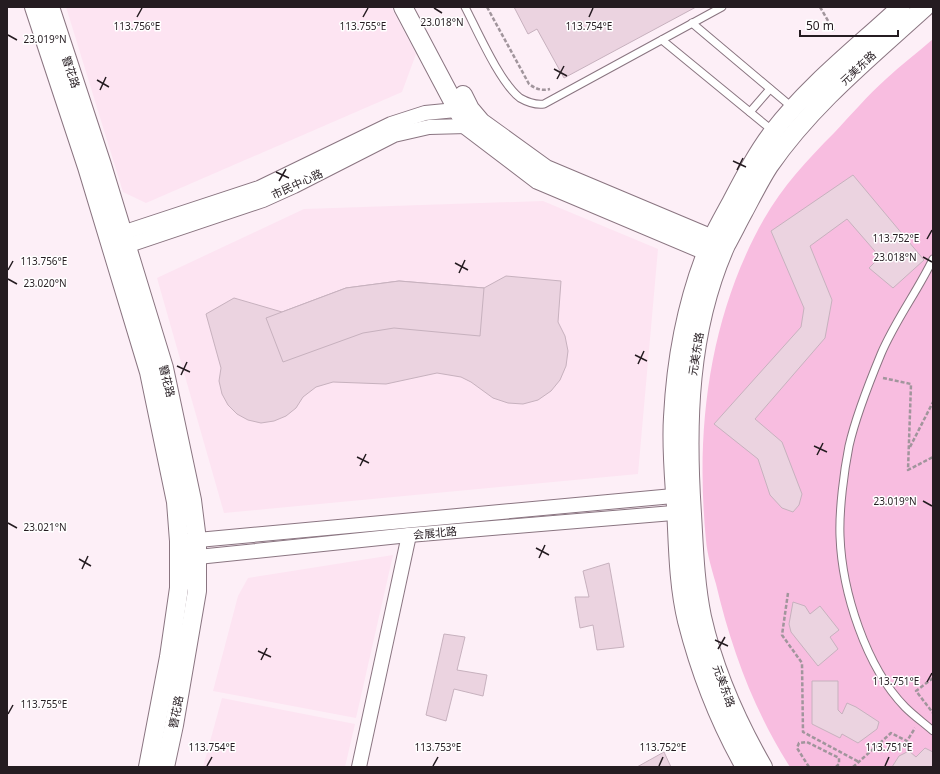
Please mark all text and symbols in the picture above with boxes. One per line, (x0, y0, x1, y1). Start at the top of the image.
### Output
scale bar (800, 12, 898, 38)
text: 23.018°N (420, 15, 464, 29)
text: 50 m (806, 17, 834, 34)
text: 113.756°E (114, 19, 160, 33)
text: 113.755°E (340, 19, 386, 33)
text: 113.754°E (566, 19, 612, 33)
text: 23.019°N (23, 32, 67, 46)
street label: 元美东路 (836, 47, 879, 88)
street label: 簪花路 (59, 54, 84, 90)
street label: 市民中心路 (269, 165, 325, 202)
text: 113.752°E (873, 231, 919, 245)
text: 23.018°N (873, 250, 917, 264)
text: 113.756°E (21, 254, 67, 268)
text: 23.020°N (23, 276, 67, 290)
street label: 元美东路 (685, 331, 706, 377)
street label: 簪花路 (156, 363, 179, 399)
text: 23.019°N (873, 494, 917, 508)
text: 23.021°N (23, 520, 67, 534)
street label: 会展北路 (412, 523, 458, 542)
street label: 元美东路 (710, 663, 739, 709)
text: 113.751°E (873, 674, 919, 688)
street label: 簪花路 (165, 694, 186, 730)
text: 113.755°E (21, 697, 67, 711)
text: 113.754°E (189, 740, 235, 754)
text: 113.753°E (415, 740, 461, 754)
text: 113.752°E (640, 740, 686, 754)
text: 113.751°E (866, 740, 912, 754)

